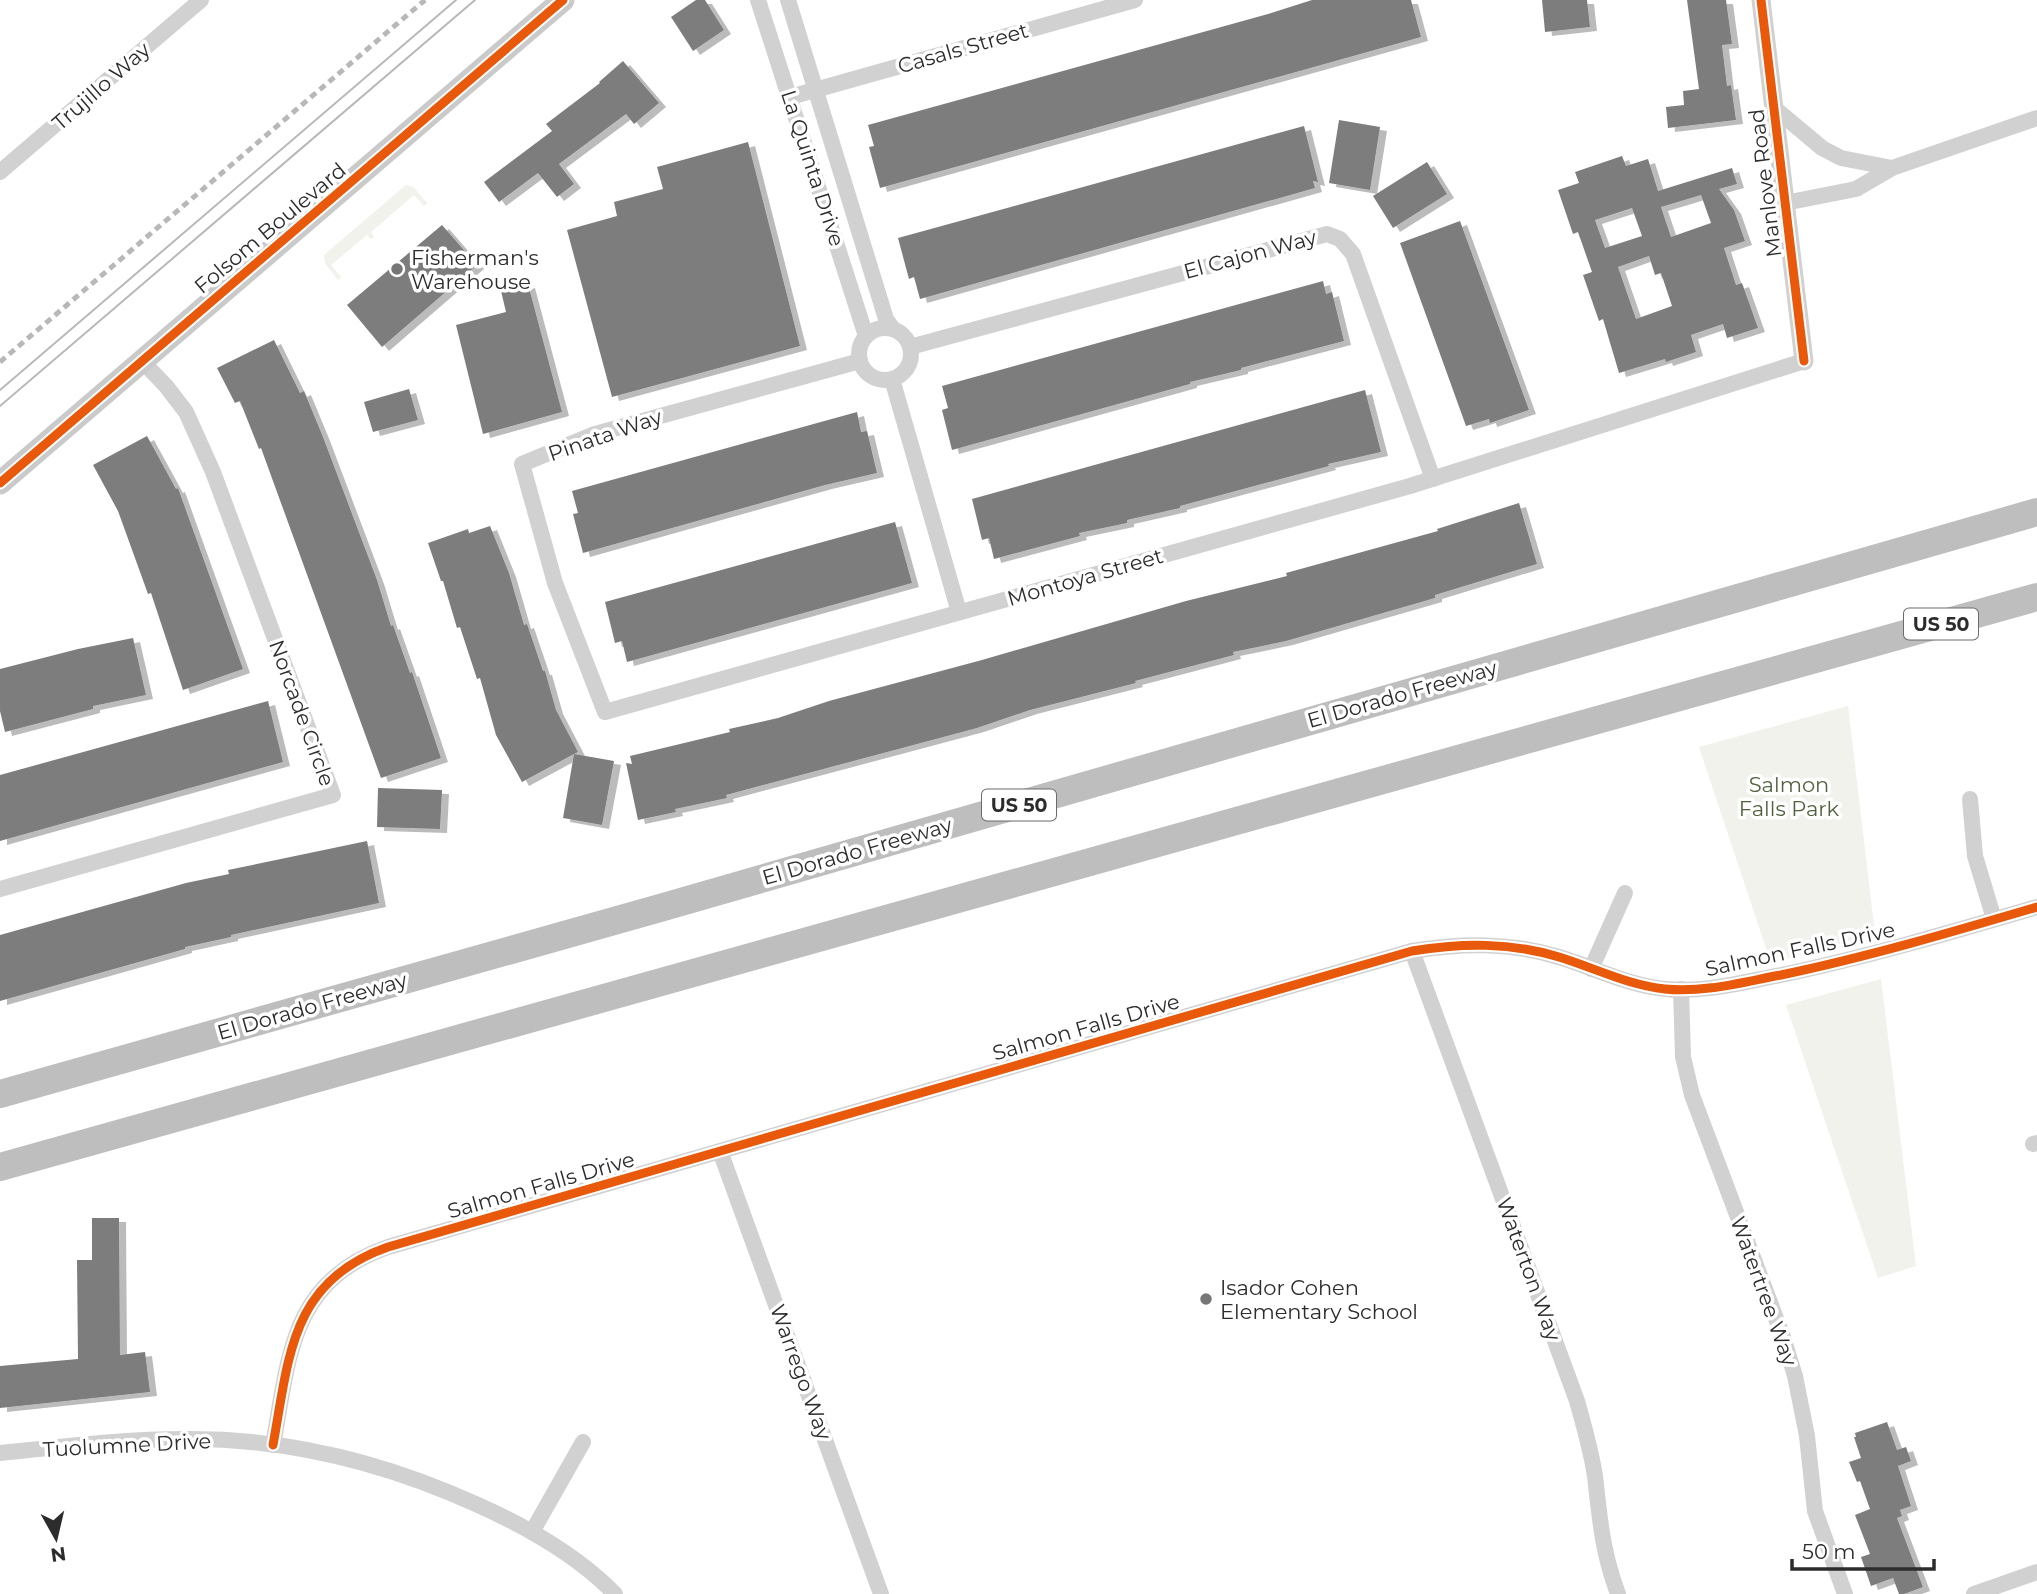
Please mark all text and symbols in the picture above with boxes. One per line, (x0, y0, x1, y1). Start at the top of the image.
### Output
street label: Casals Street (895, 17, 1031, 79)
street label: Trujillo Way (47, 36, 155, 135)
street label: La Quinta Drive (776, 87, 850, 249)
street label: Manlove Road (1743, 107, 1787, 259)
street label: Folsom Boulevard (189, 157, 351, 299)
street label: El Cajon Way (1181, 224, 1320, 284)
place label: Fisherman's Warehouse (411, 245, 539, 294)
marker: Fisherman's Warehouse (389, 261, 405, 277)
street label: Pinata Way (545, 404, 666, 466)
street label: Montoya Street (1004, 543, 1166, 611)
road number: US 50 (1904, 608, 1978, 639)
street label: Norcade Circle (264, 637, 340, 789)
street label: El Dorado Freeway (1304, 655, 1500, 733)
park label: Salmon Falls Park (1739, 772, 1840, 821)
road number: US 50 (982, 790, 1056, 820)
street label: El Dorado Freeway (759, 812, 955, 890)
street label: Salmon Falls Drive (1703, 917, 1897, 981)
street label: El Dorado Freeway (214, 967, 410, 1045)
street label: Salmon Falls Drive (990, 988, 1182, 1066)
street label: Salmon Falls Drive (445, 1146, 637, 1224)
street label: Waterton Way (1491, 1194, 1567, 1345)
street label: Watertree Way (1725, 1213, 1803, 1370)
place label: Isador Cohen Elementary School (1220, 1275, 1418, 1324)
marker: Isador Cohen Elementary School (1198, 1291, 1214, 1307)
street label: Warrego Way (765, 1301, 837, 1444)
street label: Tuolumne Drive (42, 1428, 212, 1462)
north arrow (21, 1503, 91, 1573)
scale bar (1792, 1528, 1934, 1572)
text: 50 m (1802, 1539, 1856, 1564)
text: N (49, 1542, 68, 1567)

